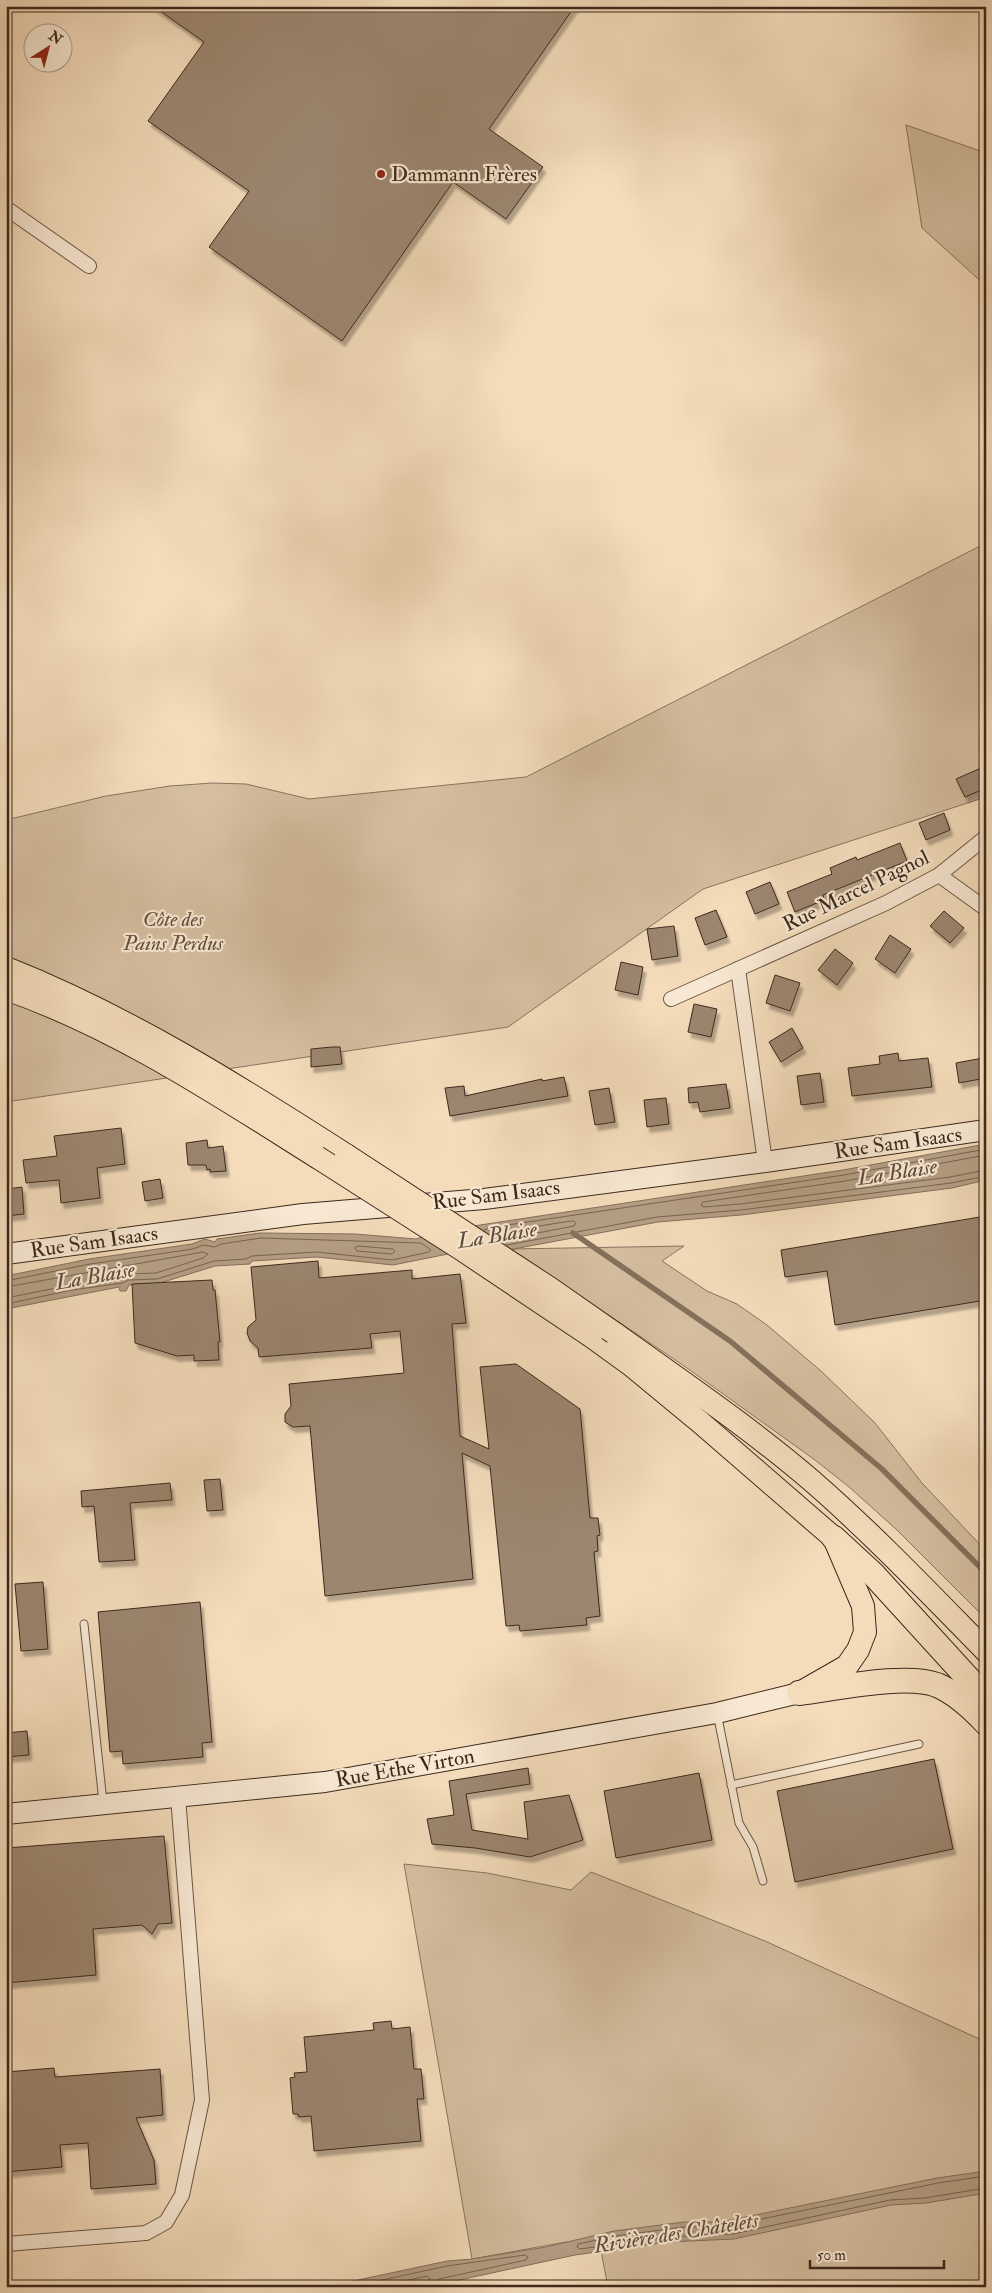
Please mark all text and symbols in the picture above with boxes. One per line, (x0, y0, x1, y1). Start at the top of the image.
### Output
north arrow (22, 22, 72, 72)
text: N (44, 27, 66, 49)
place label: Dammann Frères (391, 161, 537, 188)
marker: Dammann Frères (375, 168, 387, 180)
street label: Rue Marcel Pagnol (778, 844, 934, 938)
park label: Côte des Pains Perdus (122, 906, 224, 957)
street label: Rue Sam Isaacs (832, 1121, 964, 1165)
water label: La Blaise (854, 1152, 940, 1192)
street label: Rue Sam Isaacs (431, 1174, 561, 1216)
water label: La Blaise (454, 1215, 540, 1255)
street label: Rue Sam Isaacs (28, 1220, 160, 1264)
water label: La Blaise (52, 1255, 138, 1297)
street label: Rue Ethe Virton (333, 1742, 477, 1794)
water label: Rivière des Châtelets (591, 2206, 761, 2260)
scale bar (810, 2238, 943, 2270)
text: 50 m (817, 2246, 846, 2265)

